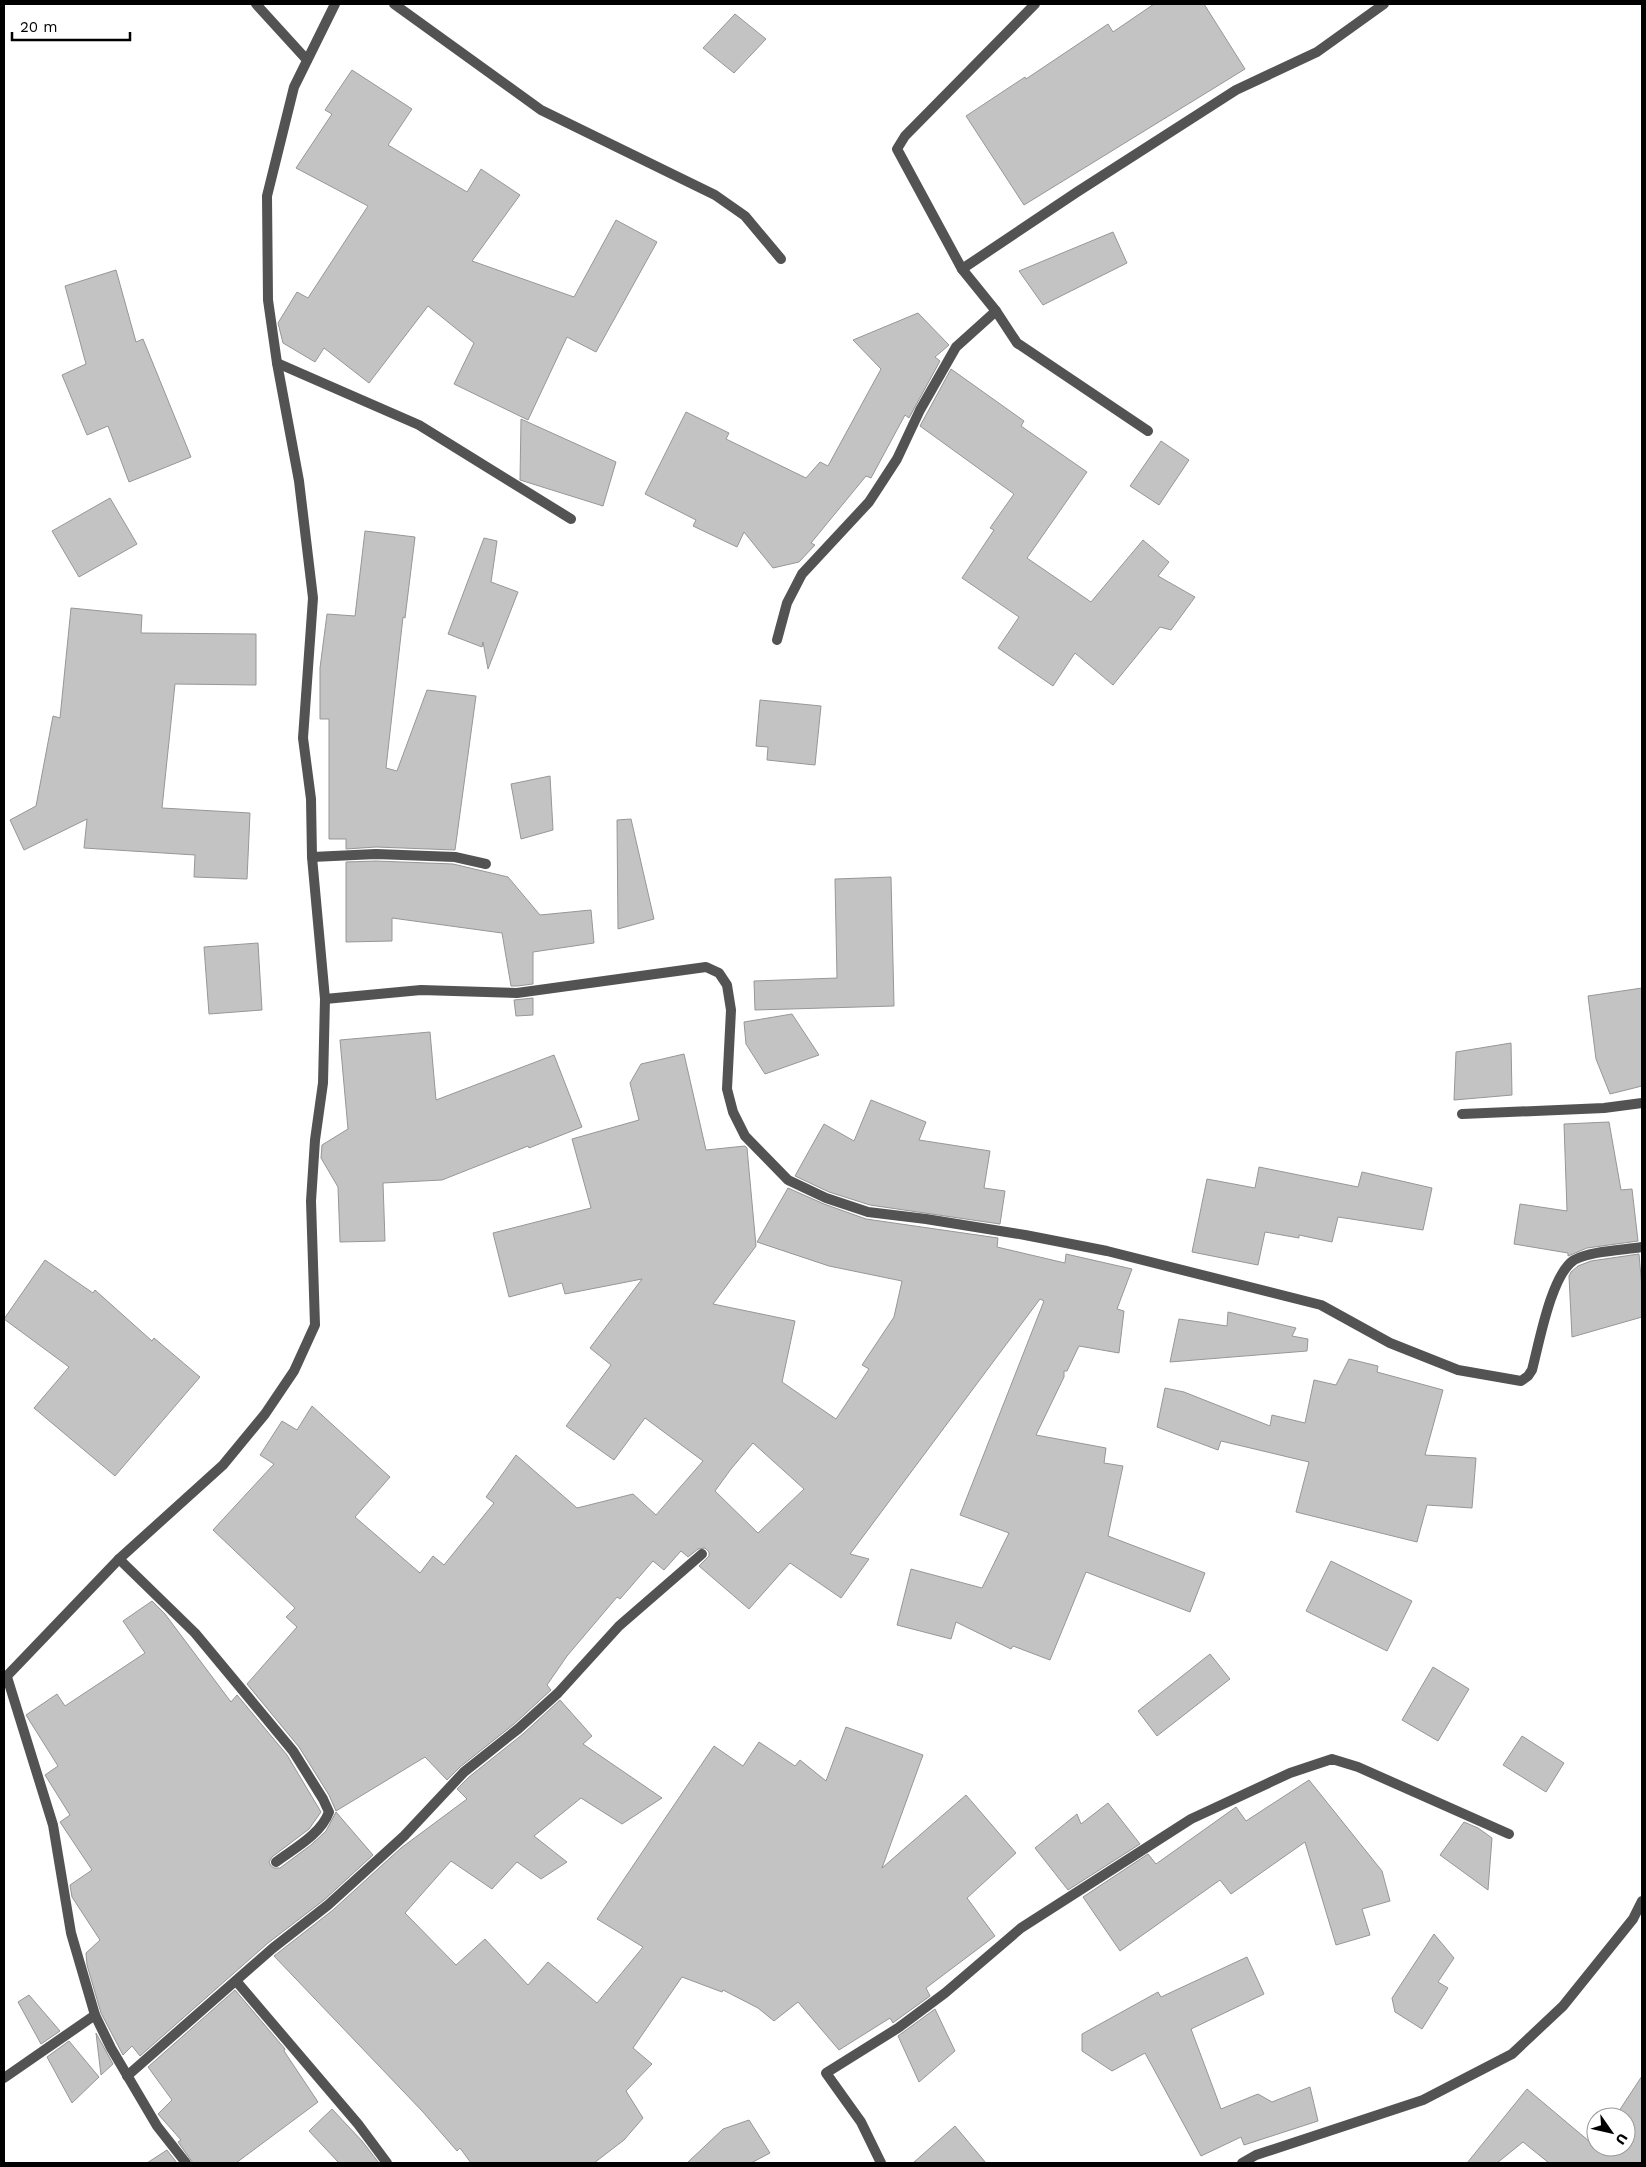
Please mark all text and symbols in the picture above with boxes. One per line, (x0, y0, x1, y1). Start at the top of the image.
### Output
scale bar (12, 10, 130, 42)
text: 20 m (20, 18, 58, 36)
north arrow (1586, 2107, 1636, 2157)
text: U (1612, 2131, 1631, 2148)

